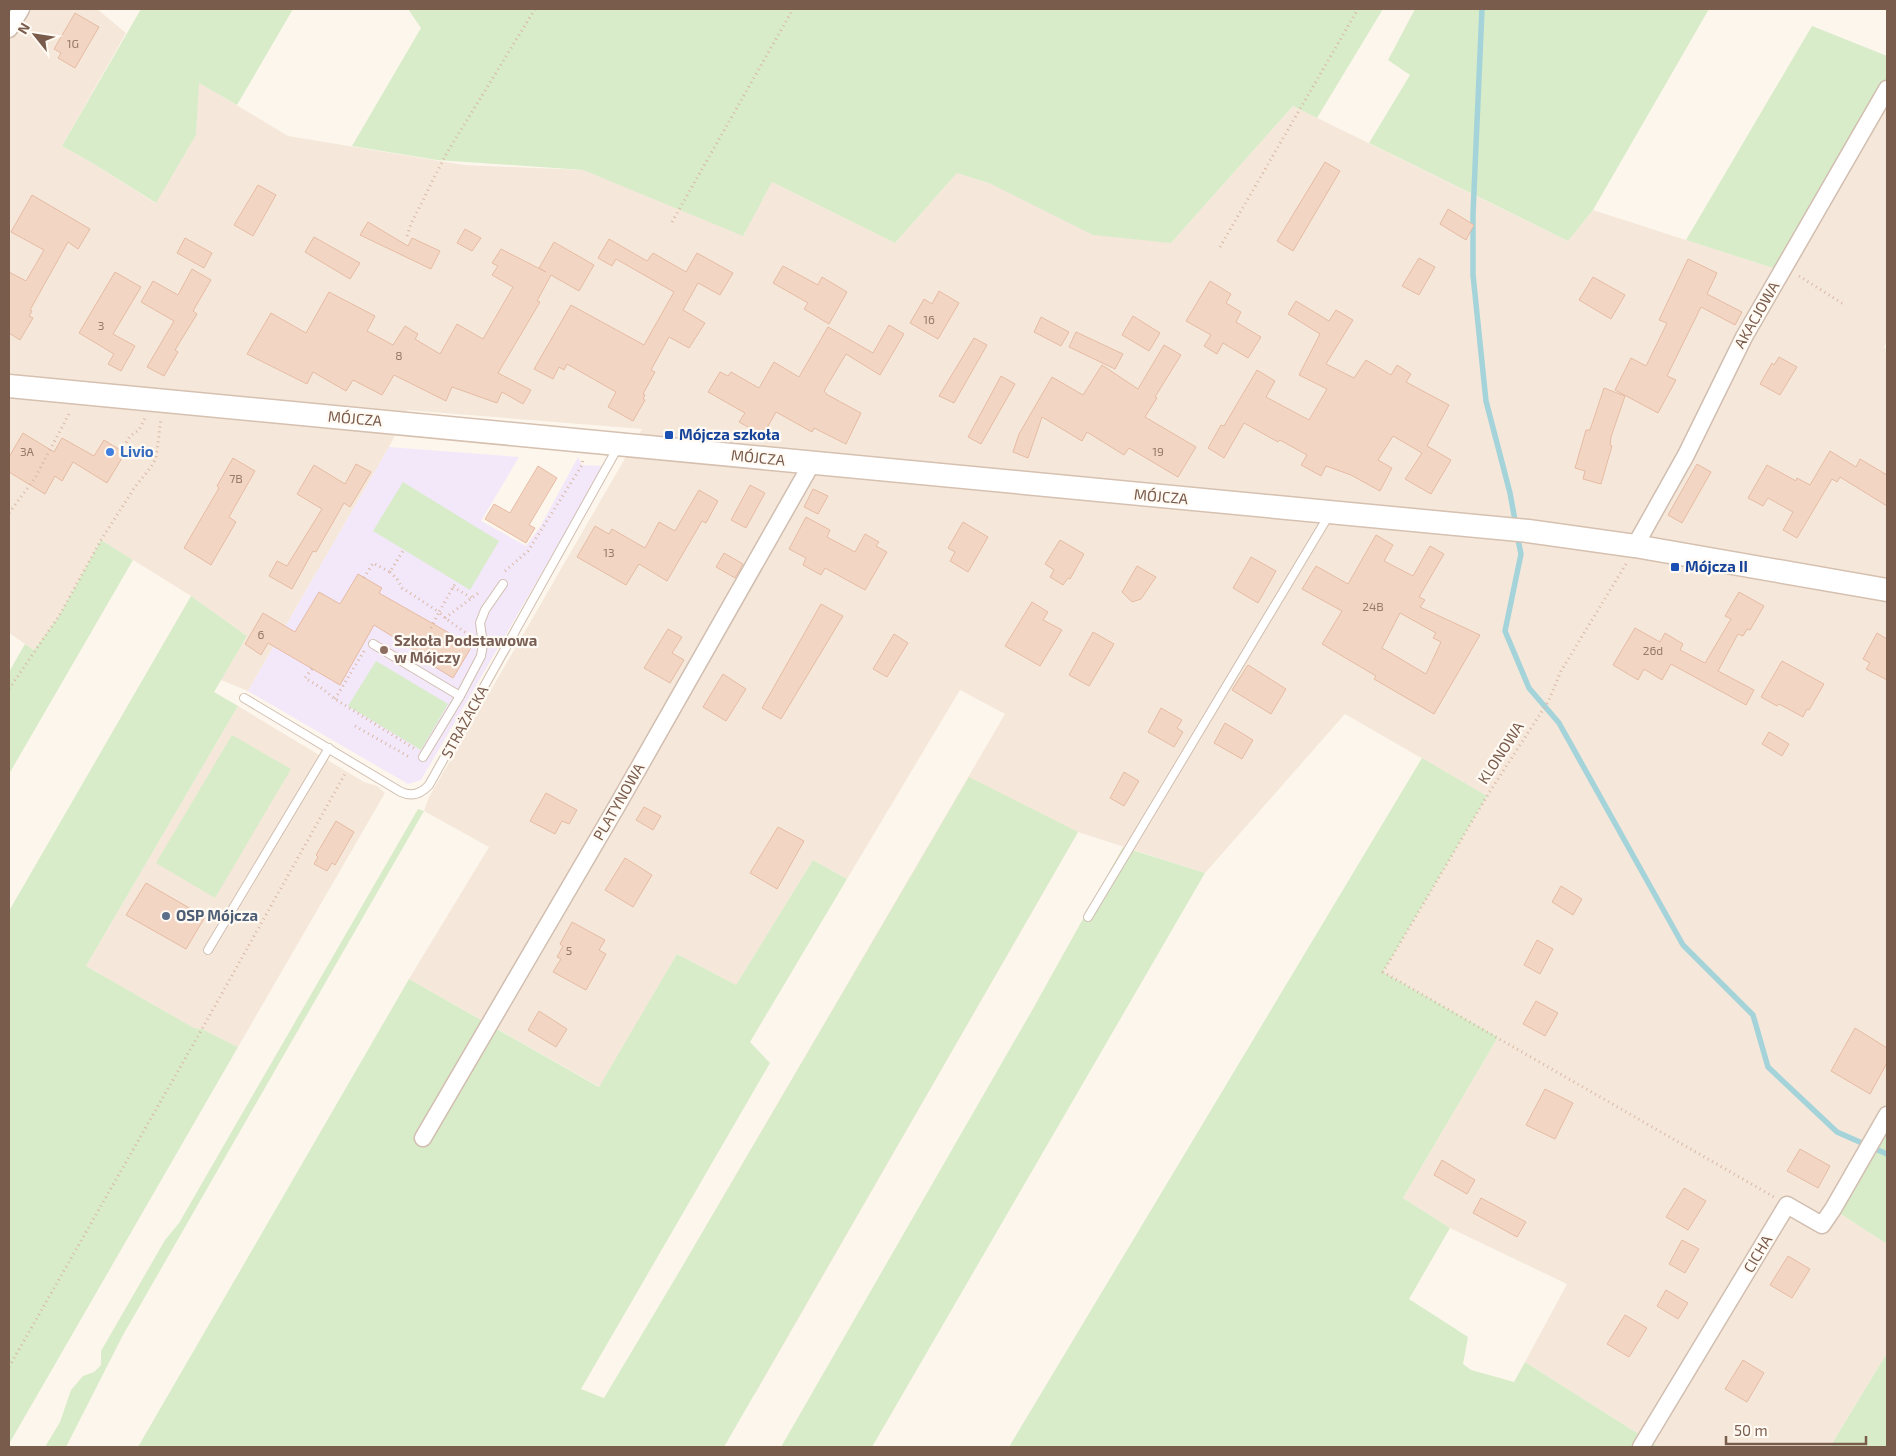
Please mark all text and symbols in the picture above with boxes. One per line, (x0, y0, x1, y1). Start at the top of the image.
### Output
north arrow (10, 10, 60, 60)
text: N (13, 20, 33, 37)
house number: 1G (67, 36, 79, 50)
street label: AKACJOWA (1730, 277, 1783, 351)
house number: 16 (923, 312, 935, 326)
house number: 3 (98, 318, 104, 332)
house number: 8 (395, 348, 403, 362)
street label: MÓJCZA (327, 407, 384, 429)
place label: Mójcza szkoła (679, 425, 780, 443)
marker: Mójcza szkoła (663, 429, 675, 441)
place label: Livio (120, 442, 154, 460)
house number: 3A (20, 444, 35, 458)
house number: 19 (1152, 444, 1164, 458)
street label: MÓJCZA (730, 445, 787, 469)
marker: Livio (104, 446, 116, 458)
house number: 7B (229, 471, 243, 485)
street label: MÓJCZA (1133, 485, 1190, 507)
house number: 13 (603, 545, 615, 559)
place label: Mójcza II (1685, 557, 1748, 575)
marker: Mójcza II (1669, 561, 1681, 573)
house number: 24B (1362, 599, 1384, 613)
house number: 6 (258, 627, 265, 641)
place label: Szkoła Podstawowa w Mójczy (394, 631, 537, 667)
house number: 26d (1643, 643, 1663, 657)
marker: Szkoła Podstawowa w Mójczy (378, 644, 390, 656)
street label: STRAŻACKA (437, 681, 492, 761)
street label: KLONOWA (1474, 718, 1527, 787)
street label: PLATYNOWA (589, 759, 648, 843)
place label: OSP Mójcza (176, 906, 258, 924)
marker: OSP Mójcza (160, 910, 172, 922)
house number: 5 (566, 943, 572, 957)
street label: CICHA (1739, 1231, 1776, 1275)
scale bar (1726, 1414, 1866, 1446)
text: 50 m (1734, 1421, 1768, 1439)

